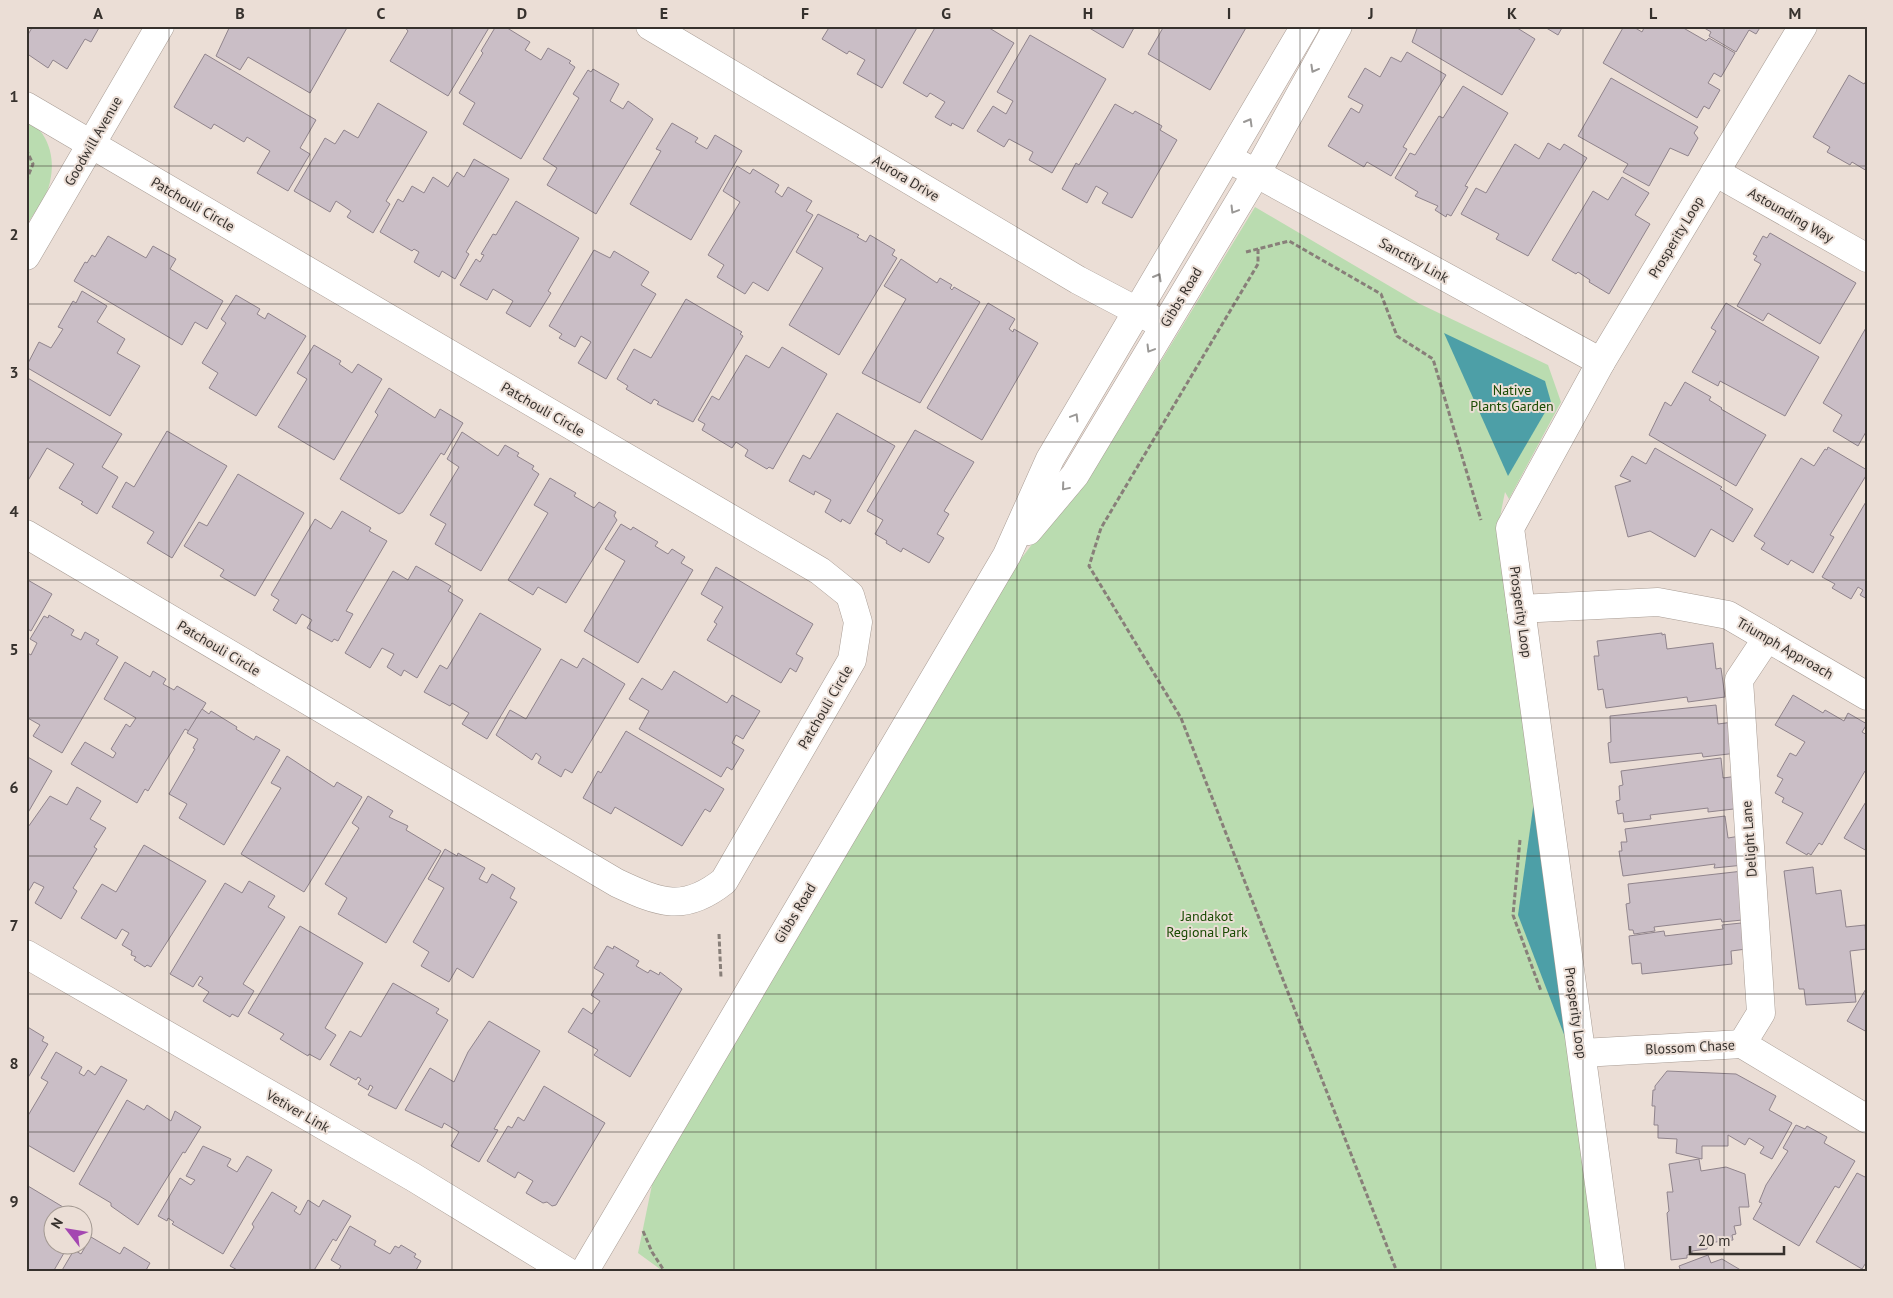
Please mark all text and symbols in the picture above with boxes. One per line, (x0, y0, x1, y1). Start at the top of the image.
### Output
text: A (93, 3, 103, 23)
text: B (235, 3, 245, 23)
text: C (377, 3, 386, 23)
text: D (517, 3, 527, 23)
text: E (660, 3, 668, 23)
text: F (801, 3, 809, 23)
text: G (941, 3, 951, 23)
text: H (1083, 3, 1093, 23)
text: I (1227, 3, 1231, 23)
text: J (1367, 3, 1374, 23)
text: K (1507, 3, 1517, 23)
text: L (1649, 3, 1658, 23)
text: M (1789, 3, 1801, 23)
one-way arrow (1310, 63, 1320, 72)
text: 1 (9, 86, 19, 106)
street label: Goodwill Avenue (60, 93, 126, 189)
one-way arrow (1243, 118, 1253, 127)
street label: Aurora Drive (869, 151, 943, 205)
street label: Patchouli Circle (148, 173, 238, 235)
street label: Astounding Way (1745, 183, 1837, 247)
street label: Prosperity Loop (1645, 193, 1707, 281)
one-way arrow (1230, 204, 1240, 213)
text: 2 (9, 224, 19, 244)
street label: Sanctity Link (1376, 234, 1452, 287)
street label: Gibbs Road (1156, 264, 1206, 330)
one-way arrow (1152, 274, 1162, 283)
one-way arrow (1146, 344, 1156, 353)
text: 3 (9, 362, 19, 382)
street label: Patchouli Circle (498, 378, 588, 440)
park label: Native Plants Garden (1470, 381, 1554, 415)
one-way arrow (1069, 414, 1079, 423)
one-way arrow (1061, 482, 1070, 491)
text: 4 (9, 501, 19, 521)
street label: Prosperity Loop (1506, 565, 1536, 659)
street label: Triumph Approach (1733, 613, 1837, 683)
street label: Patchouli Circle (174, 616, 264, 680)
text: 5 (9, 639, 19, 659)
street label: Patchouli Circle (794, 662, 856, 752)
text: 6 (9, 777, 19, 797)
street label: Delight Lane (1737, 800, 1761, 878)
street label: Gibbs Road (770, 880, 820, 946)
park label: Jandakot Regional Park (1166, 907, 1248, 941)
text: 7 (9, 915, 19, 935)
street label: Prosperity Loop (1561, 966, 1591, 1060)
street label: Blossom Chase (1645, 1036, 1735, 1058)
text: 8 (9, 1053, 19, 1073)
street label: Vetiver Link (262, 1085, 333, 1137)
text: 9 (9, 1191, 19, 1211)
north arrow (42, 1206, 92, 1256)
text: N (47, 1215, 67, 1232)
scale bar (1690, 1223, 1784, 1255)
text: 20 m (1698, 1231, 1731, 1250)

